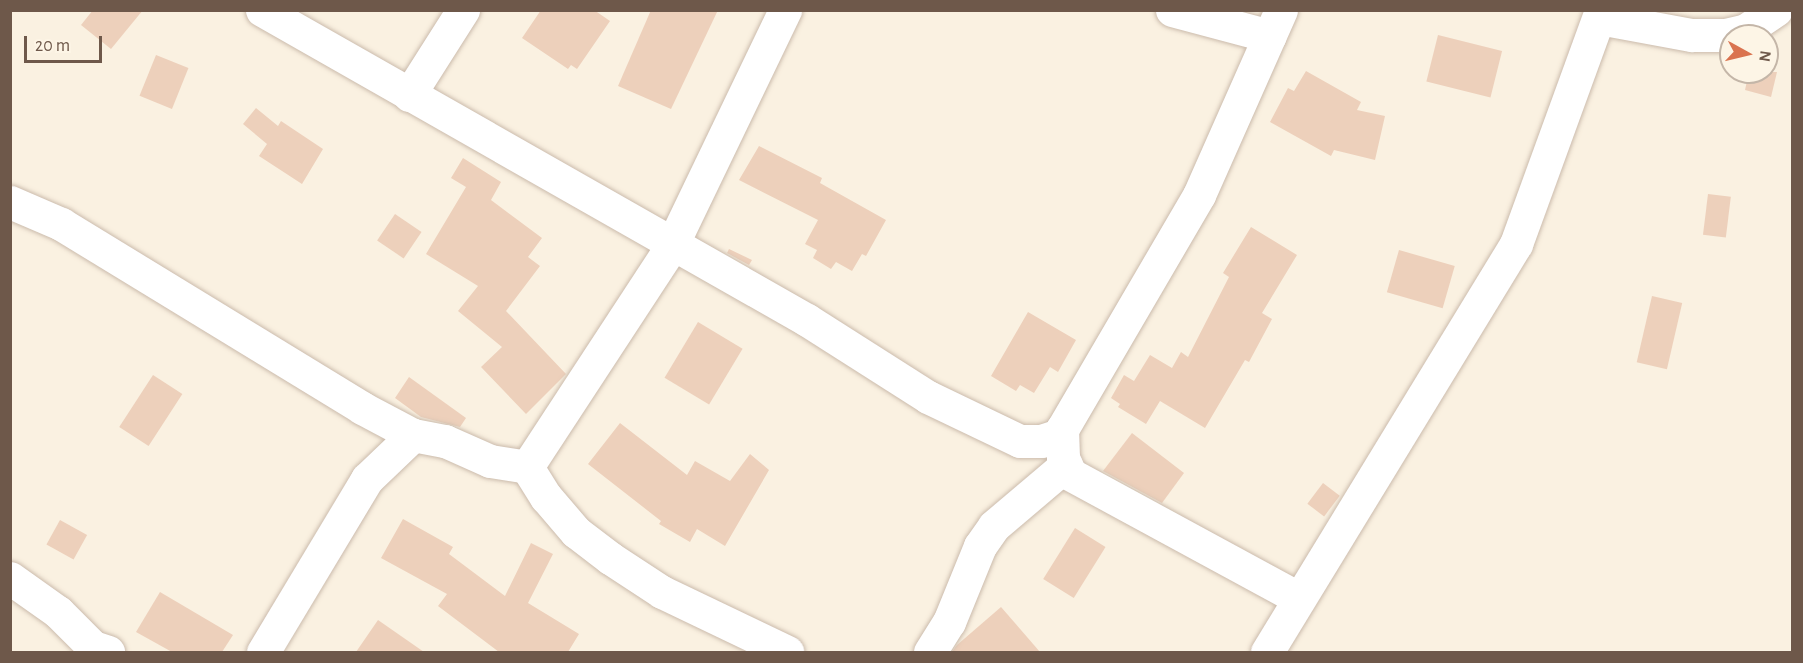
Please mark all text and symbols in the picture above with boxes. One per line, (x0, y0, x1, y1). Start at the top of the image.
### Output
scale bar (27, 24, 105, 62)
north arrow (1719, 24, 1779, 84)
text: 20 m (35, 37, 70, 55)
text: N (1756, 50, 1774, 63)

